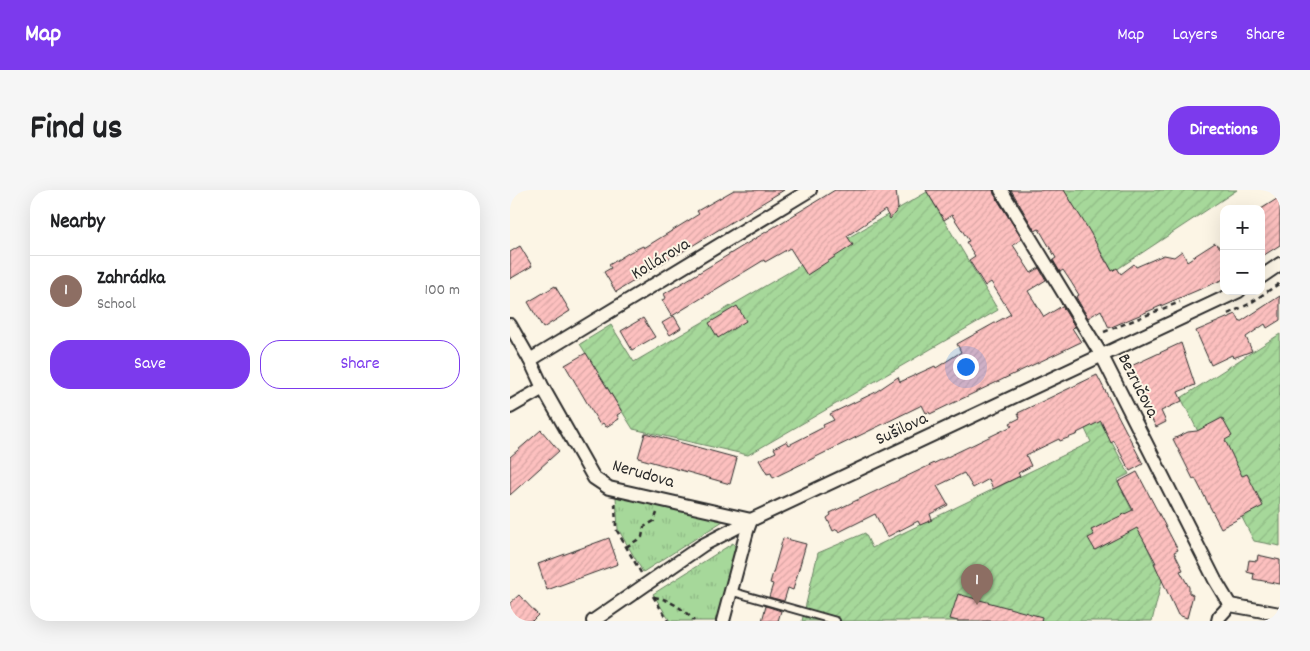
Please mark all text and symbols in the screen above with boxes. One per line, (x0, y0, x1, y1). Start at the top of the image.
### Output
text: Map (25, 18, 61, 52)
text: Map (1117, 23, 1144, 48)
text: Layers (1172, 23, 1218, 48)
text: Share (1246, 23, 1285, 48)
text: Find us (30, 105, 122, 155)
button: Directions (1168, 106, 1280, 155)
map controls (1220, 205, 1265, 295)
button: + (1220, 205, 1265, 250)
text: Nearby (50, 208, 105, 238)
street label: Kollárova (627, 232, 696, 287)
button: − (1220, 250, 1265, 295)
text: Zahrádka (97, 266, 165, 293)
text: 1 (64, 279, 68, 302)
text: 100 m (424, 279, 460, 302)
text: School (97, 293, 136, 316)
button: Save (50, 340, 250, 389)
button: Share (260, 340, 460, 389)
street label: Bezručova (1110, 350, 1164, 423)
your location (953, 354, 979, 380)
street label: Sušilova (872, 407, 933, 453)
street label: Nerudova (609, 454, 678, 496)
pin: 1 (961, 564, 993, 605)

